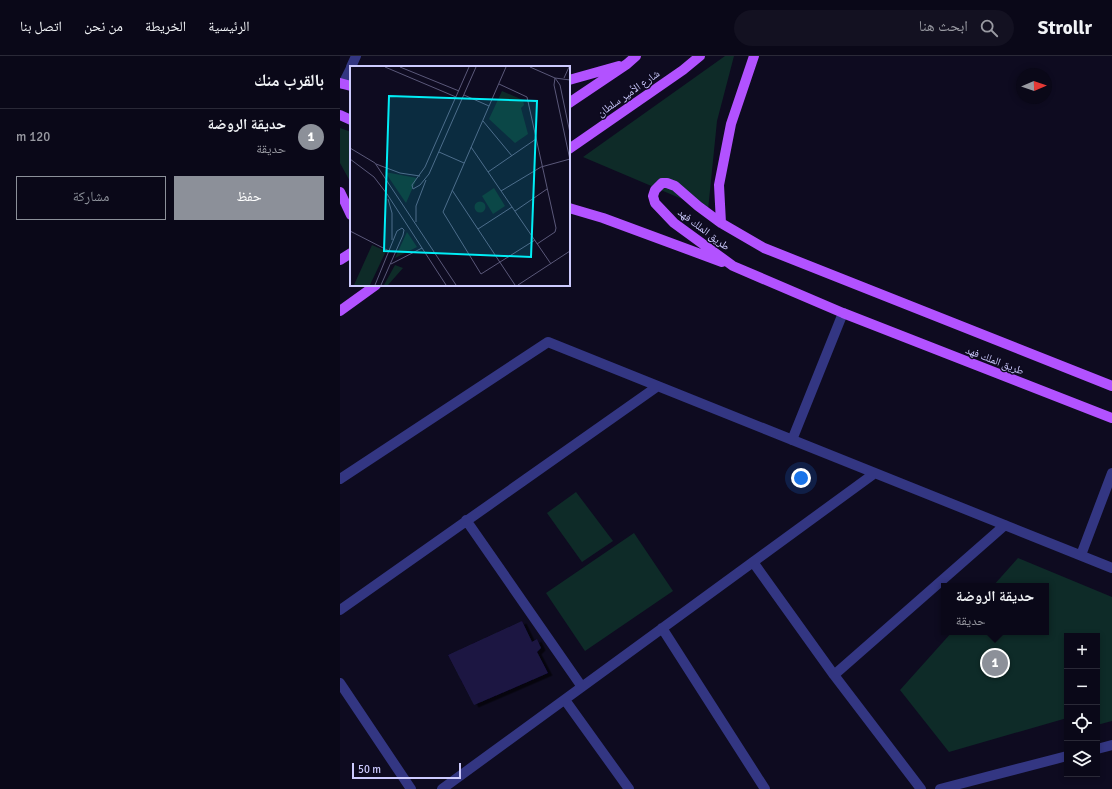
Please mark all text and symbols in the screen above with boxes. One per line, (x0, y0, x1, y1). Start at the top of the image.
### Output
search box (734, 10, 1014, 46)
text: Strollr (1038, 16, 1092, 40)
text: ابحث هنا (919, 17, 968, 35)
icon: search (978, 17, 1000, 39)
text: اتصل بنا (20, 18, 62, 35)
text: من نحن (84, 18, 123, 35)
text: الخريطة (145, 18, 186, 35)
text: الرئيسية (208, 18, 250, 35)
inset map (350, 66, 570, 286)
street label: شارع الأمير سلطان (594, 67, 662, 120)
north arrow (1016, 68, 1052, 104)
text: بالقرب منك (254, 70, 324, 91)
text: حديقة الروضة (208, 115, 286, 133)
text: 120 m (16, 129, 50, 145)
text: 1 (307, 129, 315, 145)
text: حديقة (256, 141, 286, 157)
button: مشاركة (16, 176, 166, 220)
button: حفظ (174, 176, 324, 220)
street label: طريق الملك فهد (675, 206, 732, 253)
street label: طريق الملك فهد (964, 343, 1026, 378)
your location (791, 468, 811, 488)
popup (941, 583, 1049, 635)
text: حديقة الروضة (956, 587, 1034, 605)
text: حديقة (956, 613, 986, 629)
map controls (1064, 633, 1100, 777)
button: + (1064, 633, 1100, 669)
pin: 1 (982, 648, 1008, 678)
button: − (1064, 669, 1100, 705)
button: locate (1064, 705, 1100, 741)
button: layers (1064, 741, 1100, 777)
scale bar (352, 761, 461, 780)
text: 50 m (358, 763, 381, 776)

